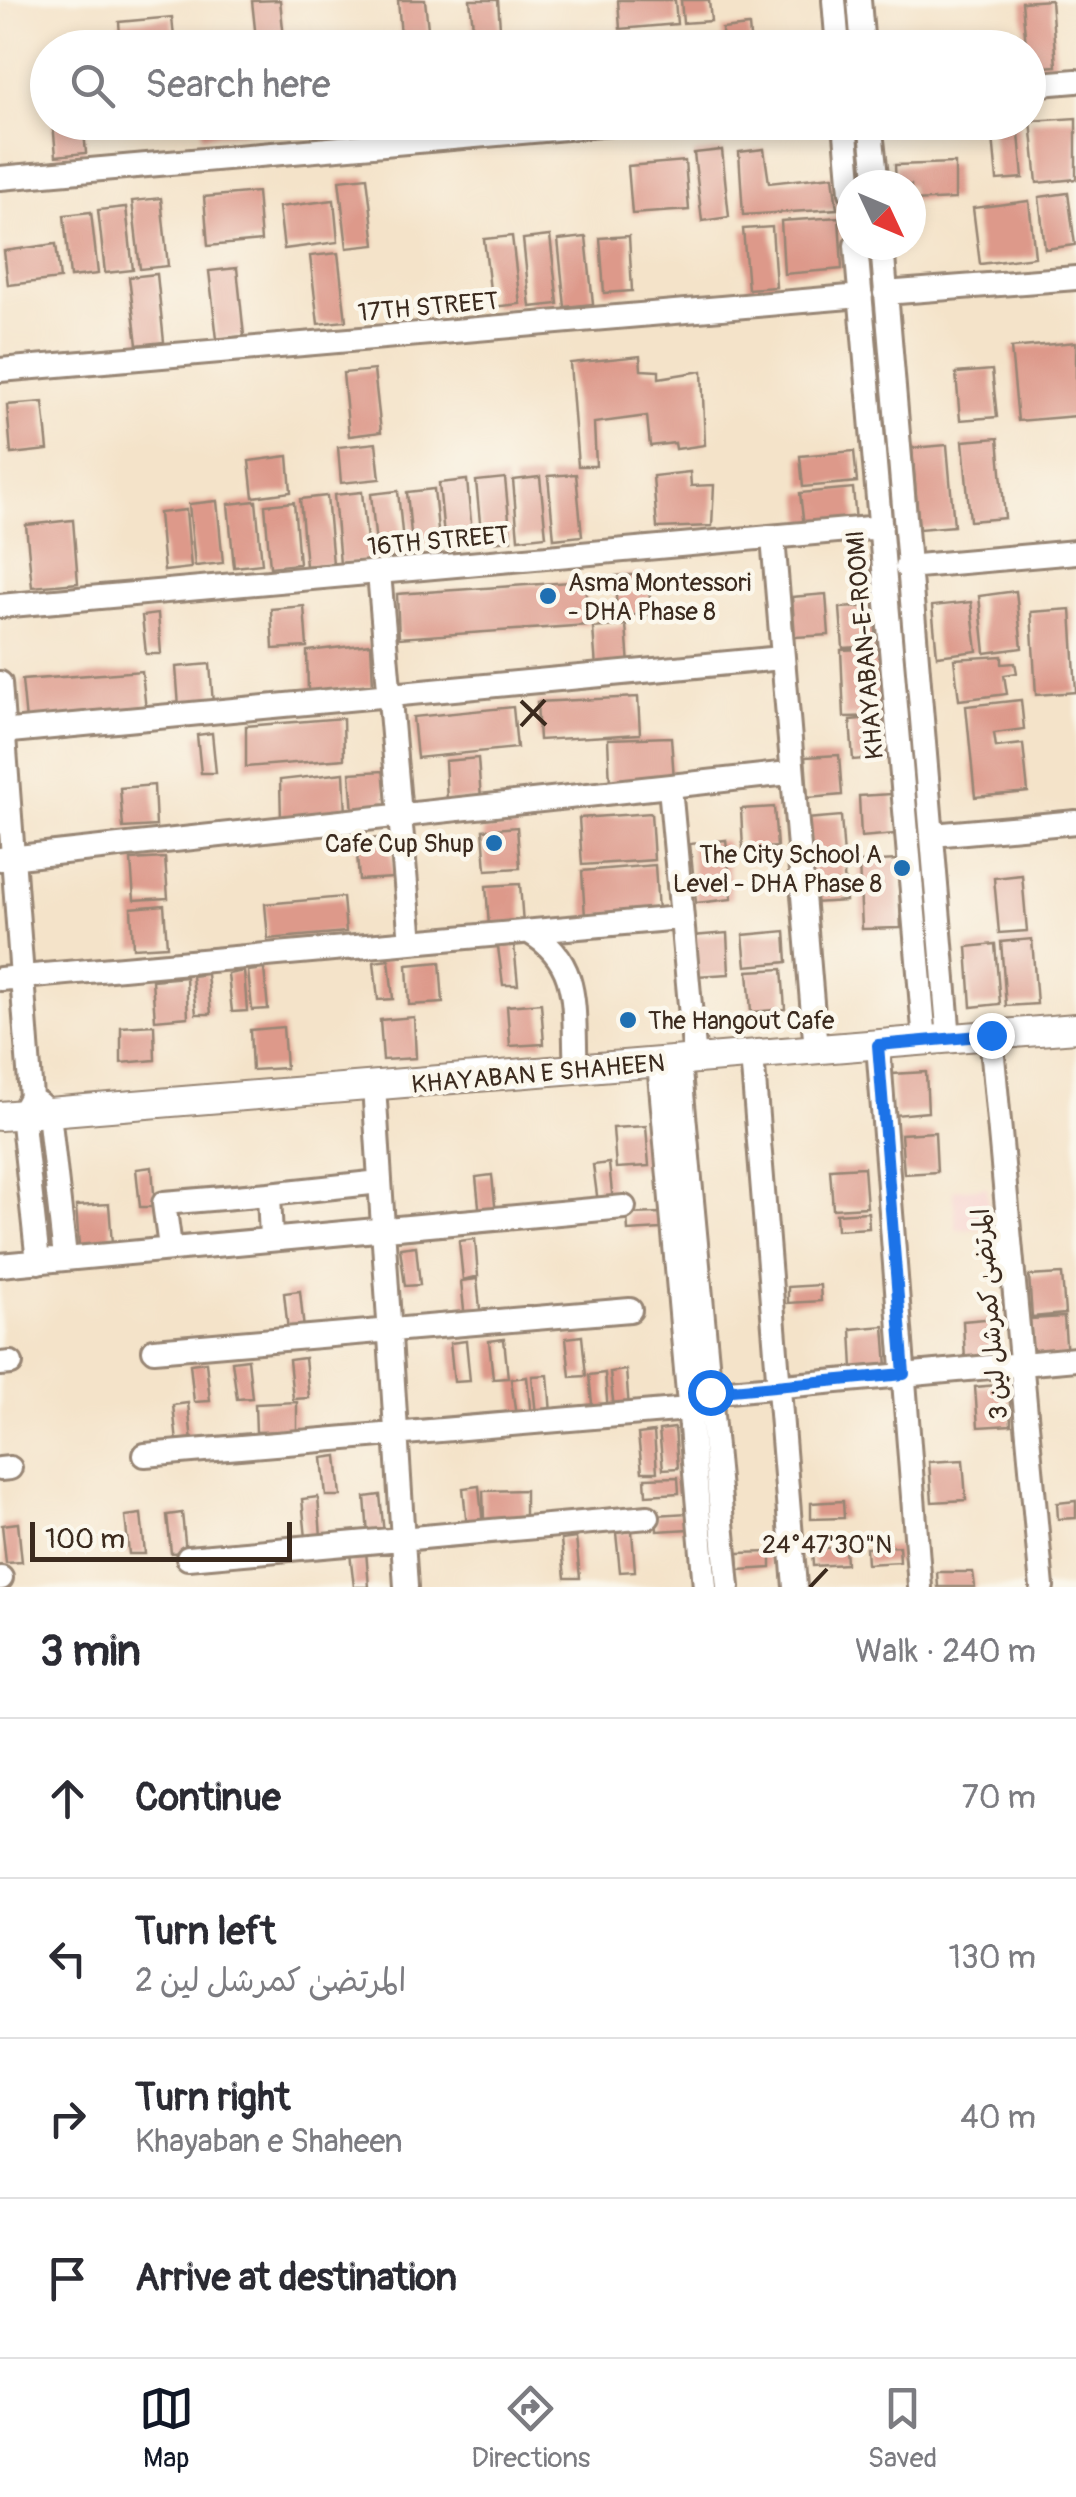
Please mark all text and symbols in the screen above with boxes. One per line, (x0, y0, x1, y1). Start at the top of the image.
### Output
search box (30, 30, 1046, 140)
icon: search (65, 58, 120, 113)
text: Search here (145, 61, 331, 109)
north arrow (836, 170, 926, 260)
street label: 17TH STREET (357, 286, 500, 329)
street label: 16TH STREET (366, 520, 510, 563)
street label: KHAYABAN-E-ROOMI (840, 529, 891, 761)
place label: Asma Montessori - DHA Phase 8 (568, 568, 751, 628)
marker: Asma Montessori - DHA Phase 8 (537, 585, 559, 607)
place label: Cafe Cup Shup (325, 829, 474, 860)
marker: Cafe Cup Shup (483, 832, 505, 854)
place label: The City School A Level - DHA Phase 8 (673, 840, 882, 900)
marker: The City School A Level - DHA Phase 8 (891, 857, 913, 879)
place label: The Hangout Cafe (648, 1006, 835, 1037)
marker: The Hangout Cafe (617, 1009, 639, 1031)
route end (969, 1013, 1015, 1059)
street label: KHAYABAN E SHAHEEN (410, 1048, 666, 1101)
street label: المرتضیٰ کمرشل لین 3 (966, 1207, 1015, 1421)
route start (688, 1370, 734, 1416)
scale bar (30, 1517, 292, 1562)
text: 100 m (45, 1522, 125, 1557)
text: 24°47'30"N (762, 1530, 892, 1561)
text: 3 min (40, 1626, 141, 1678)
text: Walk · 240 m (855, 1632, 1036, 1672)
icon: ahead (40, 1771, 95, 1826)
text: Continue (135, 1774, 281, 1822)
text: 70 m (962, 1778, 1036, 1818)
text: Turn left (135, 1908, 276, 1956)
icon: left (40, 1931, 95, 1986)
text: 130 m (948, 1938, 1036, 1978)
text: المرتضیٰ کمرشل لین 2 (135, 1961, 406, 2001)
text: Turn right (135, 2074, 290, 2122)
icon: right (40, 2091, 95, 2146)
text: 40 m (960, 2098, 1036, 2138)
text: Khayaban e Shaheen (135, 2122, 403, 2162)
icon: arrive (40, 2251, 95, 2306)
text: Arrive at destination (135, 2254, 457, 2302)
tab: Map (139, 2381, 194, 2476)
tab: Directions (471, 2381, 590, 2476)
tab: Saved (868, 2381, 937, 2476)

